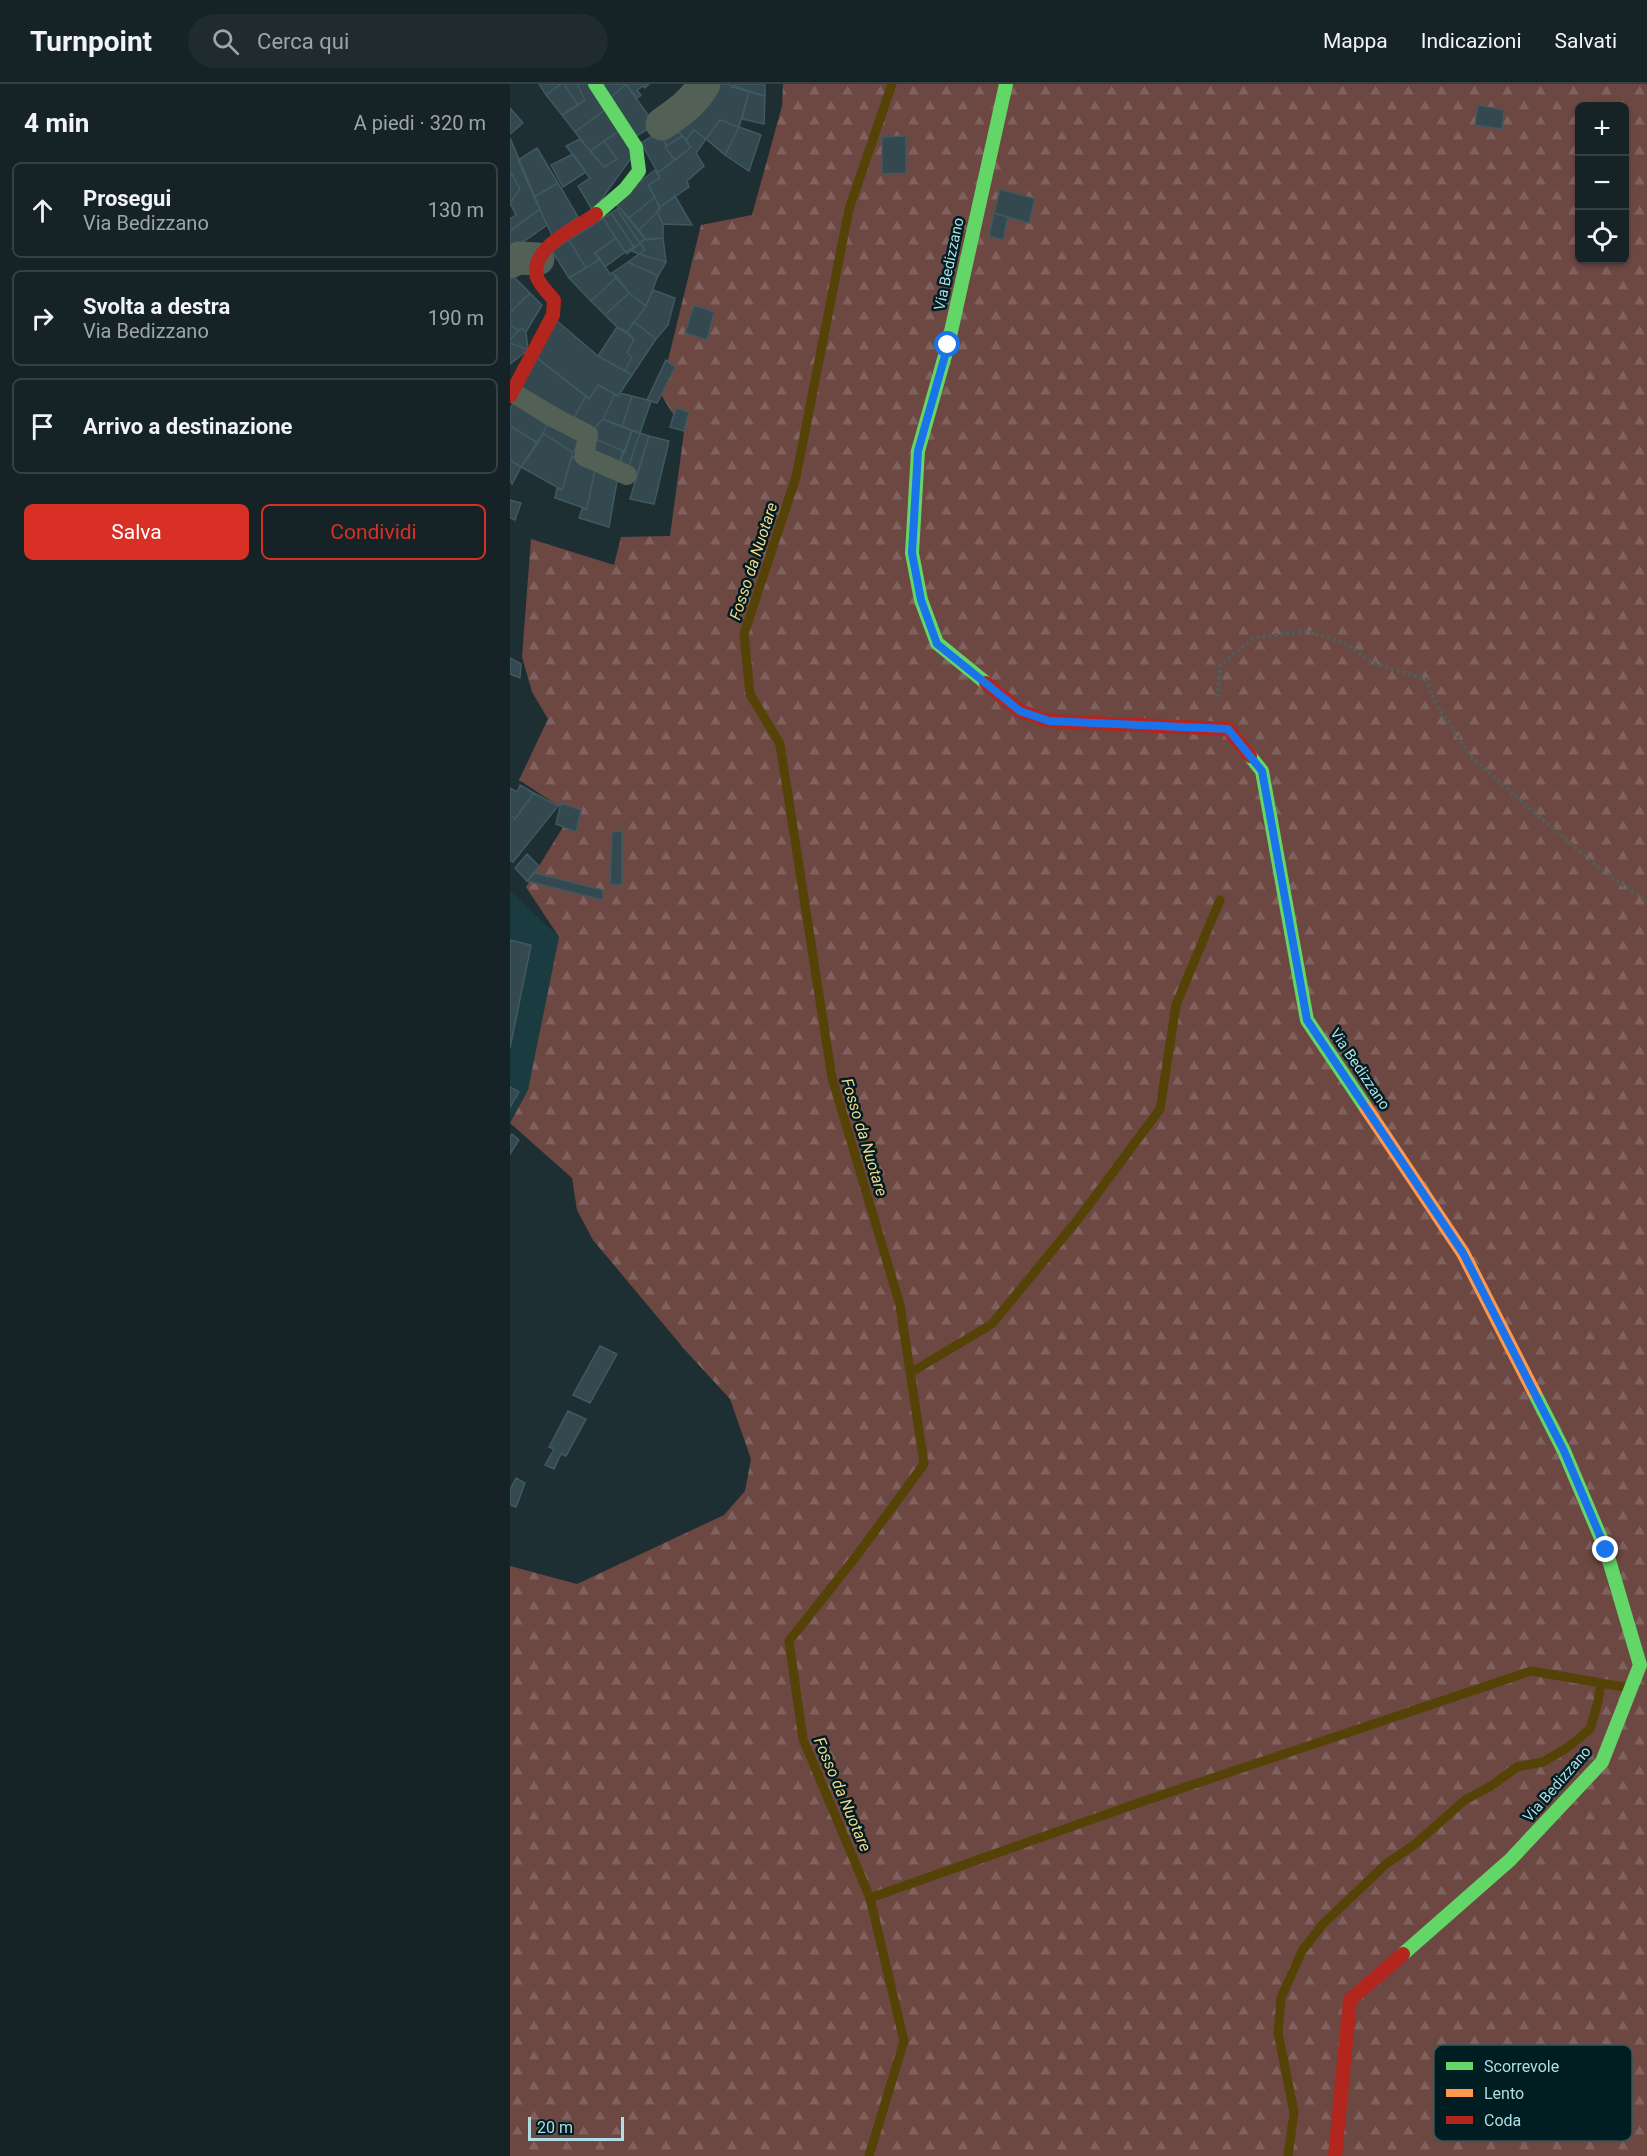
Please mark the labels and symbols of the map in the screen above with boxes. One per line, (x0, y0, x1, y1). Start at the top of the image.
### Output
street label: Via Bedizzano (930, 216, 968, 312)
route start (934, 331, 960, 357)
water label: Fosso da Nuotare (726, 500, 781, 622)
street label: Via Bedizzano (1326, 1025, 1394, 1113)
water label: Fosso da Nuotare (838, 1076, 892, 1199)
route end (1592, 1536, 1618, 1562)
water label: Fosso da Nuotare (810, 1734, 875, 1854)
street label: Via Bedizzano (1519, 1742, 1595, 1826)
legend (1434, 2045, 1632, 2141)
text: Scorrevole (1484, 2057, 1559, 2076)
text: Lento (1484, 2084, 1524, 2103)
text: Coda (1484, 2111, 1521, 2130)
scale bar (528, 2114, 624, 2142)

